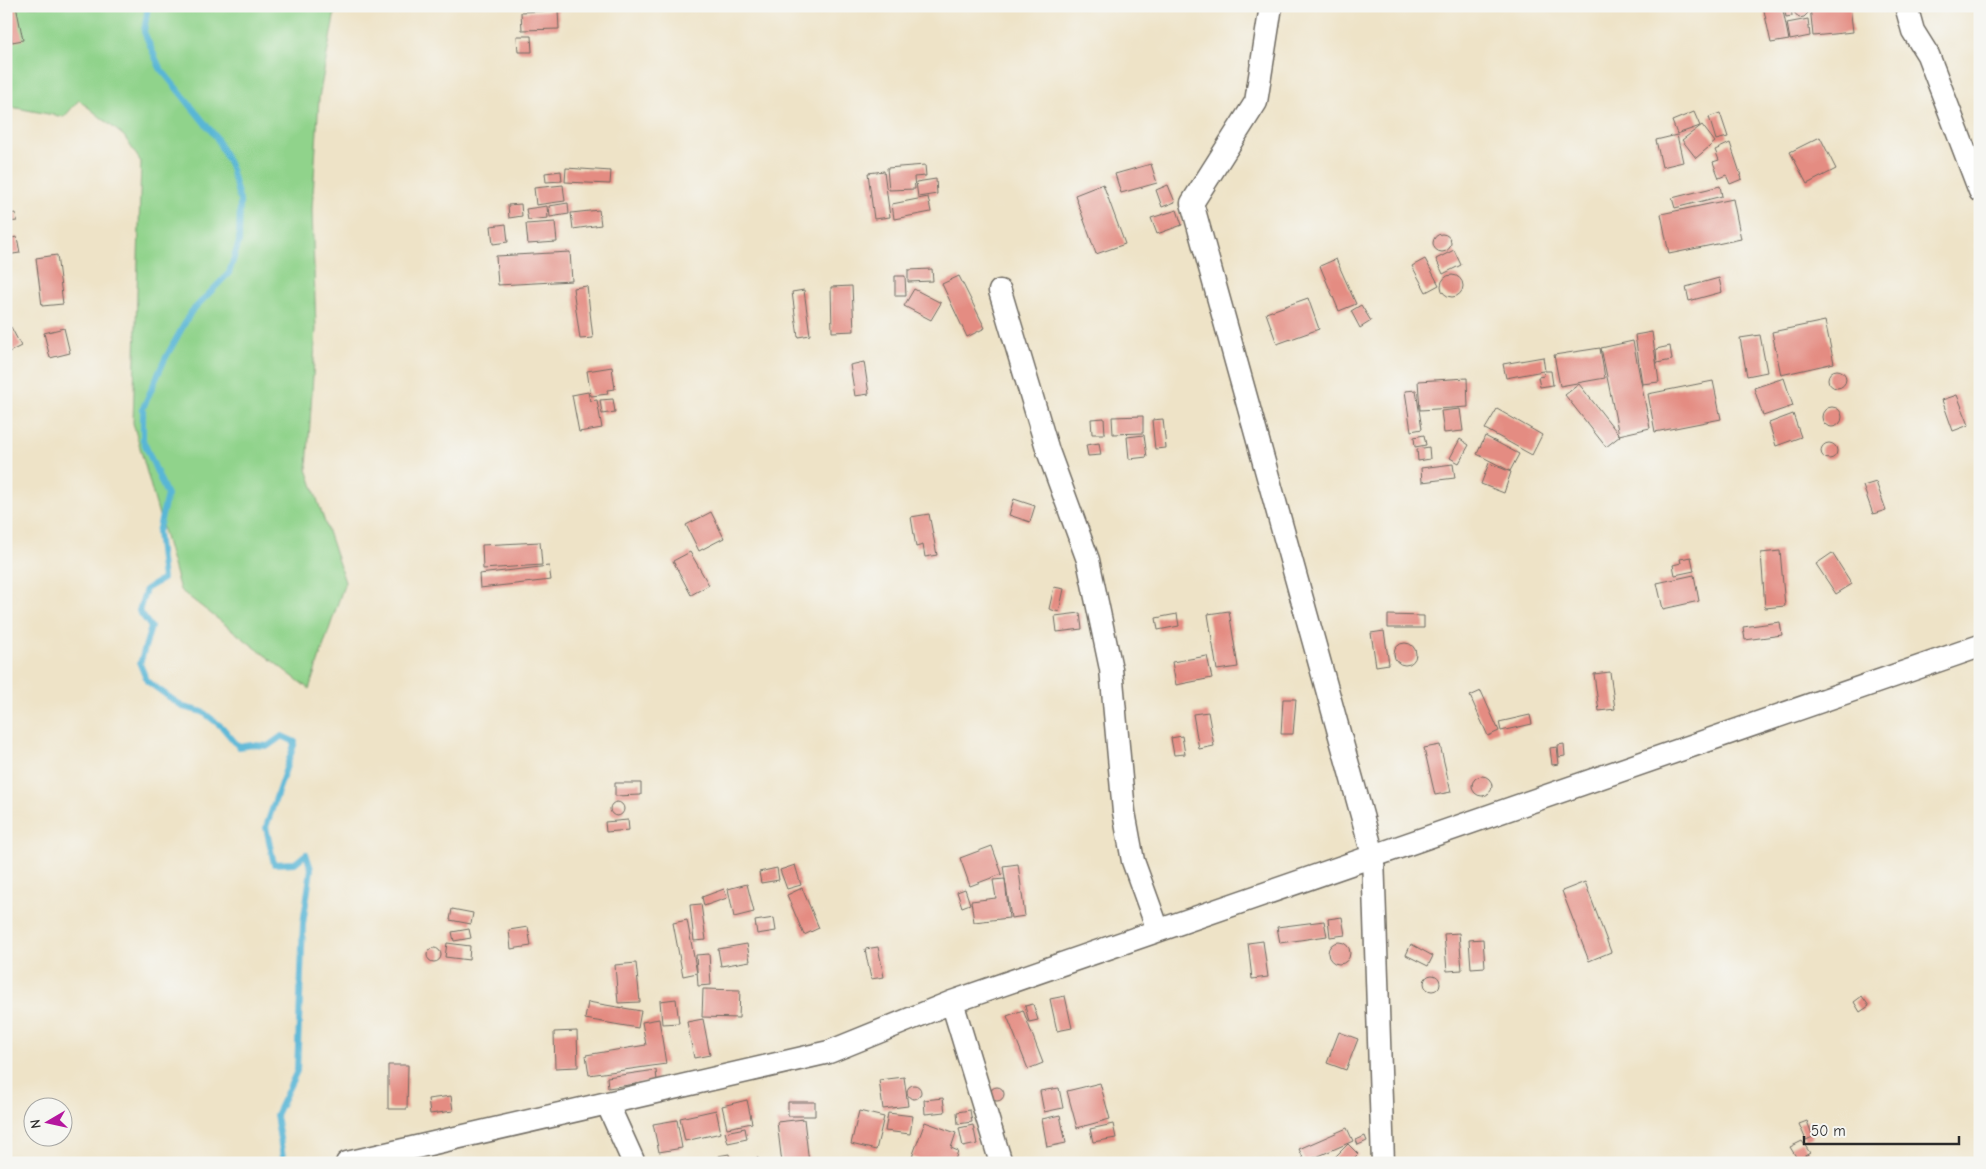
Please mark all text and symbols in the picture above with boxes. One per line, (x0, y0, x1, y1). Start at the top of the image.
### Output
north arrow (22, 1096, 72, 1146)
scale bar (1804, 1114, 1958, 1146)
text: N (27, 1118, 45, 1130)
text: 50 m (1811, 1122, 1846, 1140)

